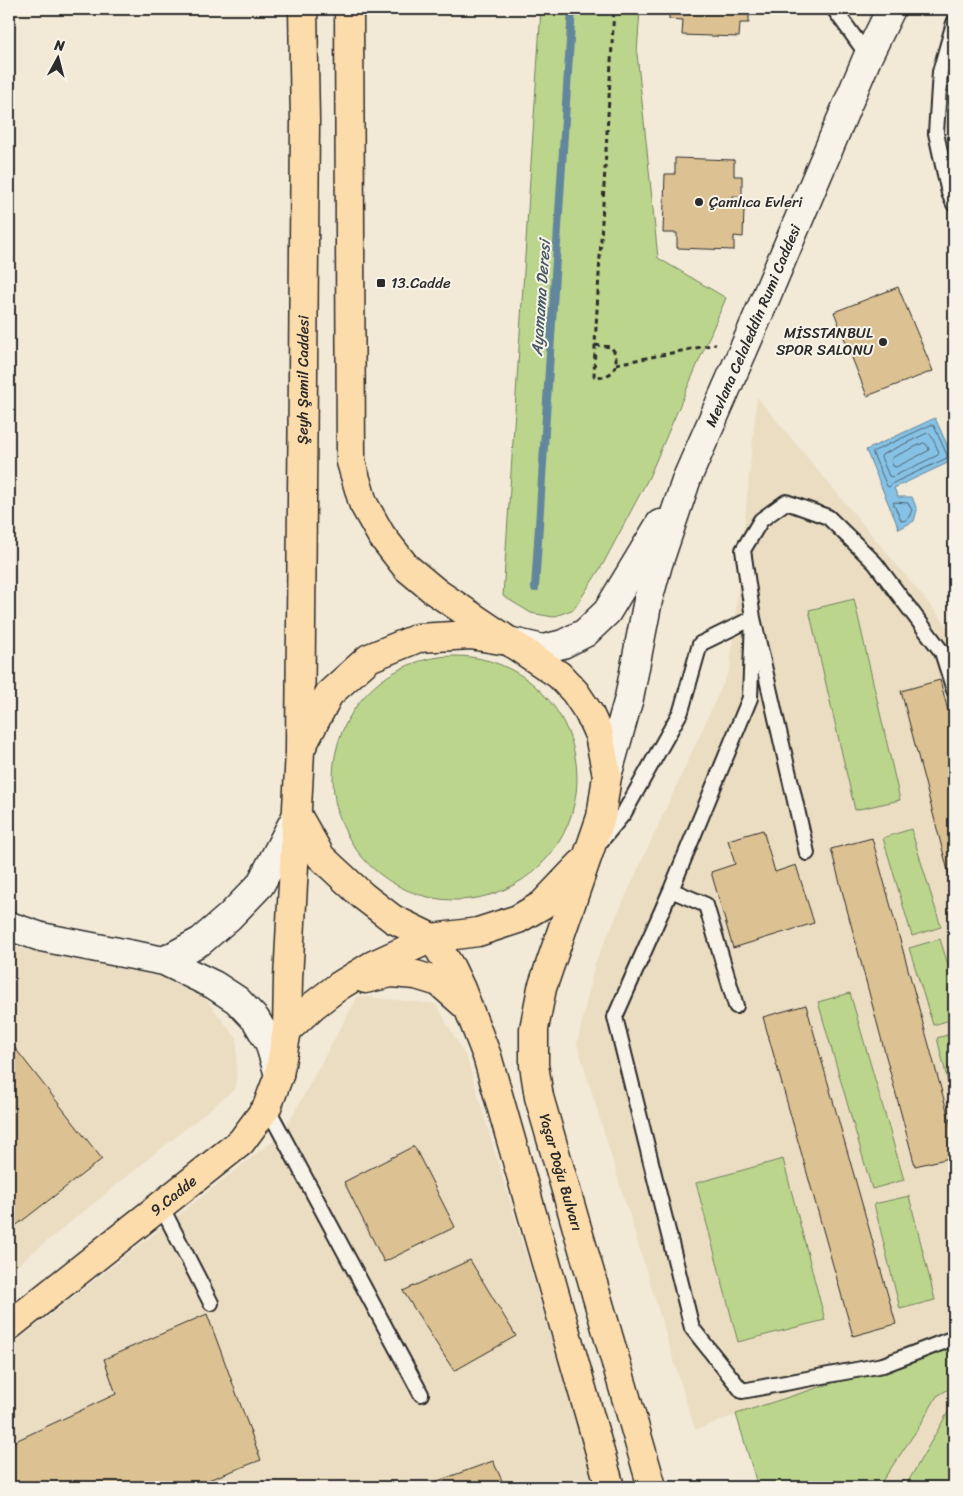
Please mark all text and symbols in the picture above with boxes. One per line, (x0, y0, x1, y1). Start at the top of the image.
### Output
north arrow (32, 32, 82, 82)
text: N (52, 32, 66, 59)
place label: Çamlıca Evleri (709, 189, 803, 215)
marker: Çamlıca Evleri (693, 196, 705, 208)
street label: Mevlana Celaleddin Rumi Caddesi (698, 220, 809, 431)
water label: Ayamama Deresi (522, 236, 559, 358)
place label: 13.Cadde (391, 270, 451, 296)
marker: 13.Cadde (375, 277, 387, 289)
street label: Şeyh Şamil Caddesi (289, 314, 316, 445)
place label: MİSSTANBUL SPOR SALONU (776, 320, 874, 363)
marker: MİSSTANBUL SPOR SALONU (877, 336, 889, 348)
street label: Yaşar Doğu Bulvarı (531, 1110, 590, 1234)
street label: 9.Cadde (144, 1168, 203, 1223)

